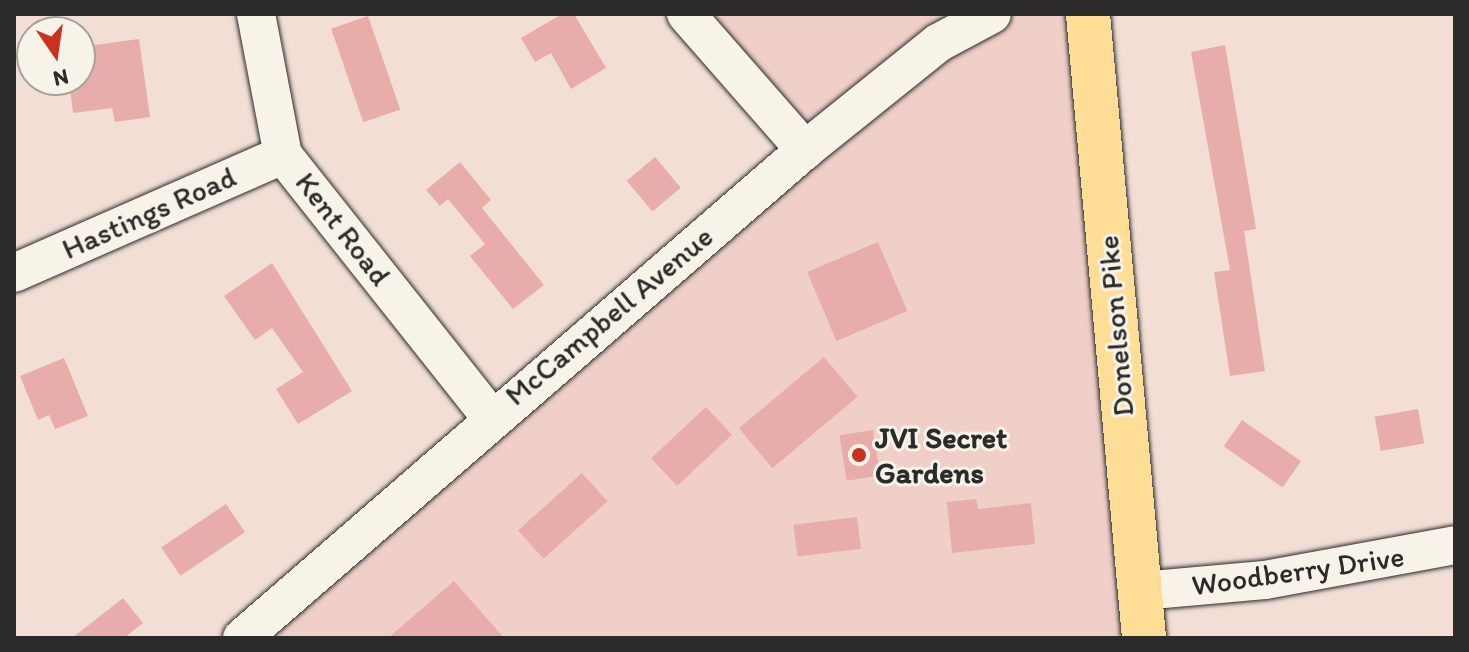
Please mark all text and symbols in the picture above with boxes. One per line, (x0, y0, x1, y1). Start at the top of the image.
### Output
north arrow (16, 16, 96, 96)
text: N (51, 63, 71, 93)
street label: Hastings Road (57, 159, 241, 267)
street label: Kent Road (288, 166, 398, 292)
street label: McCampbell Avenue (498, 219, 720, 413)
street label: Donelson Pike (1090, 234, 1142, 418)
place label: JVI Secret Gardens (875, 420, 1007, 490)
marker: JVI Secret Gardens (850, 446, 868, 464)
street label: Woodberry Drive (1189, 538, 1407, 604)

